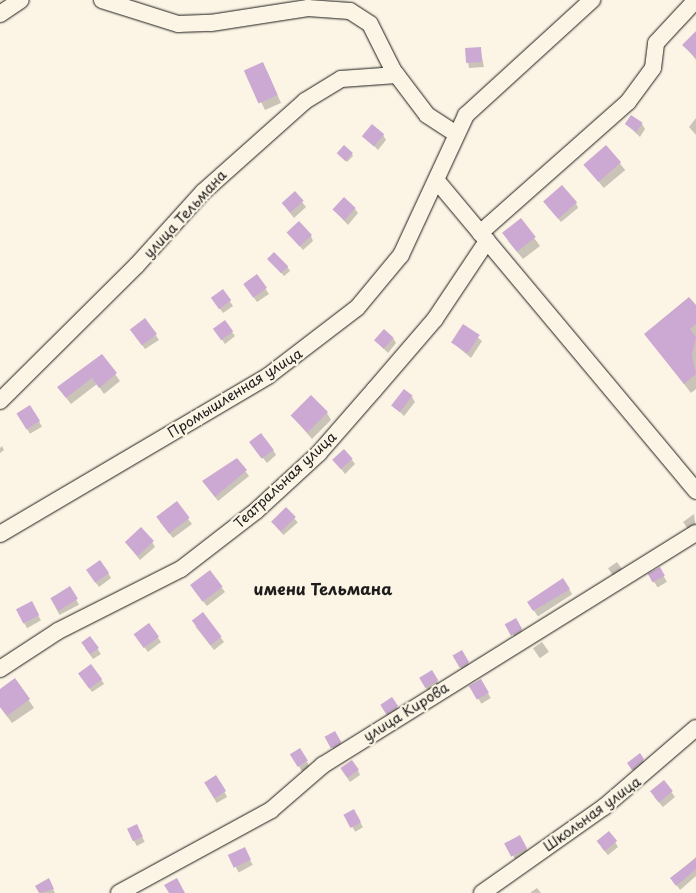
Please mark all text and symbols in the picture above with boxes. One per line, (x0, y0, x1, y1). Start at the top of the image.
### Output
street label: улица Тельмана (140, 166, 230, 262)
street label: Промышленная улица (164, 344, 306, 442)
street label: Театральная улица (230, 428, 340, 532)
district label: имени Тельмана (253, 578, 393, 598)
street label: улица Кирова (360, 679, 452, 745)
street label: Школьная улица (540, 773, 644, 855)

